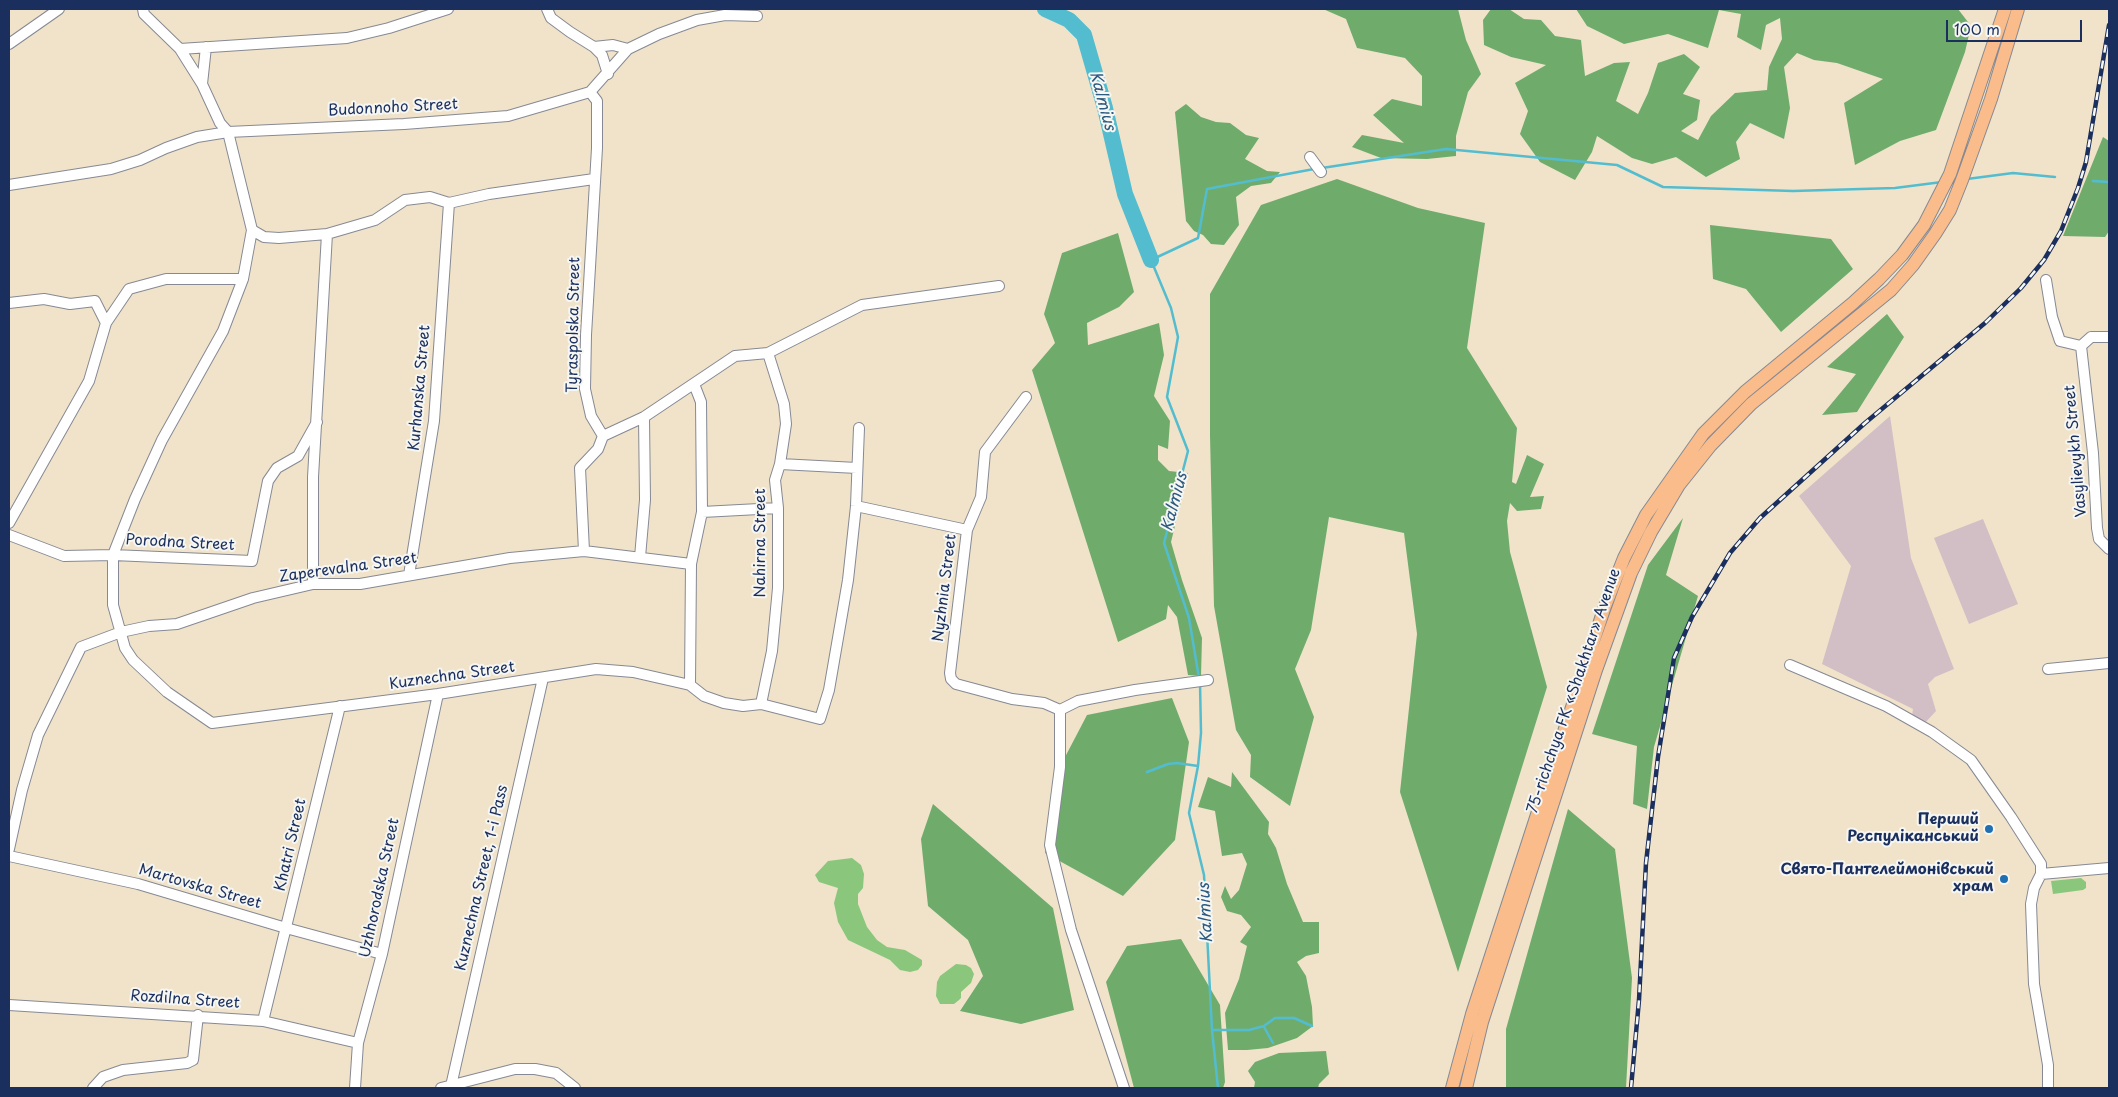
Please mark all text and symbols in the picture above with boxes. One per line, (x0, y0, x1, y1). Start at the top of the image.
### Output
scale bar (1948, 10, 2084, 42)
text: 100 m (1954, 17, 2000, 40)
water label: Kalmius (1085, 69, 1119, 133)
street label: Budonnoho Street (328, 96, 458, 120)
street label: Tyraspolska Street (564, 257, 584, 393)
street label: Kurhanska Street (406, 324, 434, 452)
street label: Vasylievykh Street (2061, 384, 2091, 518)
water label: Kalmius (1158, 470, 1192, 534)
street label: Nahirna Street (752, 488, 770, 598)
street label: Porodna Street (125, 531, 235, 555)
street label: Nyzhnia Street (929, 533, 961, 643)
street label: Zaperevalna Street (278, 549, 418, 587)
street label: 75-richchya FK «Shakhtar» Avenue (1524, 566, 1624, 816)
street label: Kuznechna Street (388, 658, 516, 694)
street label: Kuznechna Street, 1-i Pass (452, 783, 512, 973)
street label: Khatri Street (272, 797, 310, 893)
place label: Перший Респуліканський (1847, 811, 1979, 846)
street label: Uzhhorodska Street (356, 817, 404, 959)
marker: Перший Респуліканський (1983, 823, 1995, 835)
street label: Martovska Street (137, 861, 263, 913)
place label: Свято-Пантелеймонівський храм (1780, 861, 1994, 896)
marker: Свято-Пантелеймонівський храм (1998, 873, 2010, 885)
water label: Kalmius (1195, 882, 1217, 944)
street label: Rozdilna Street (130, 987, 240, 1013)

